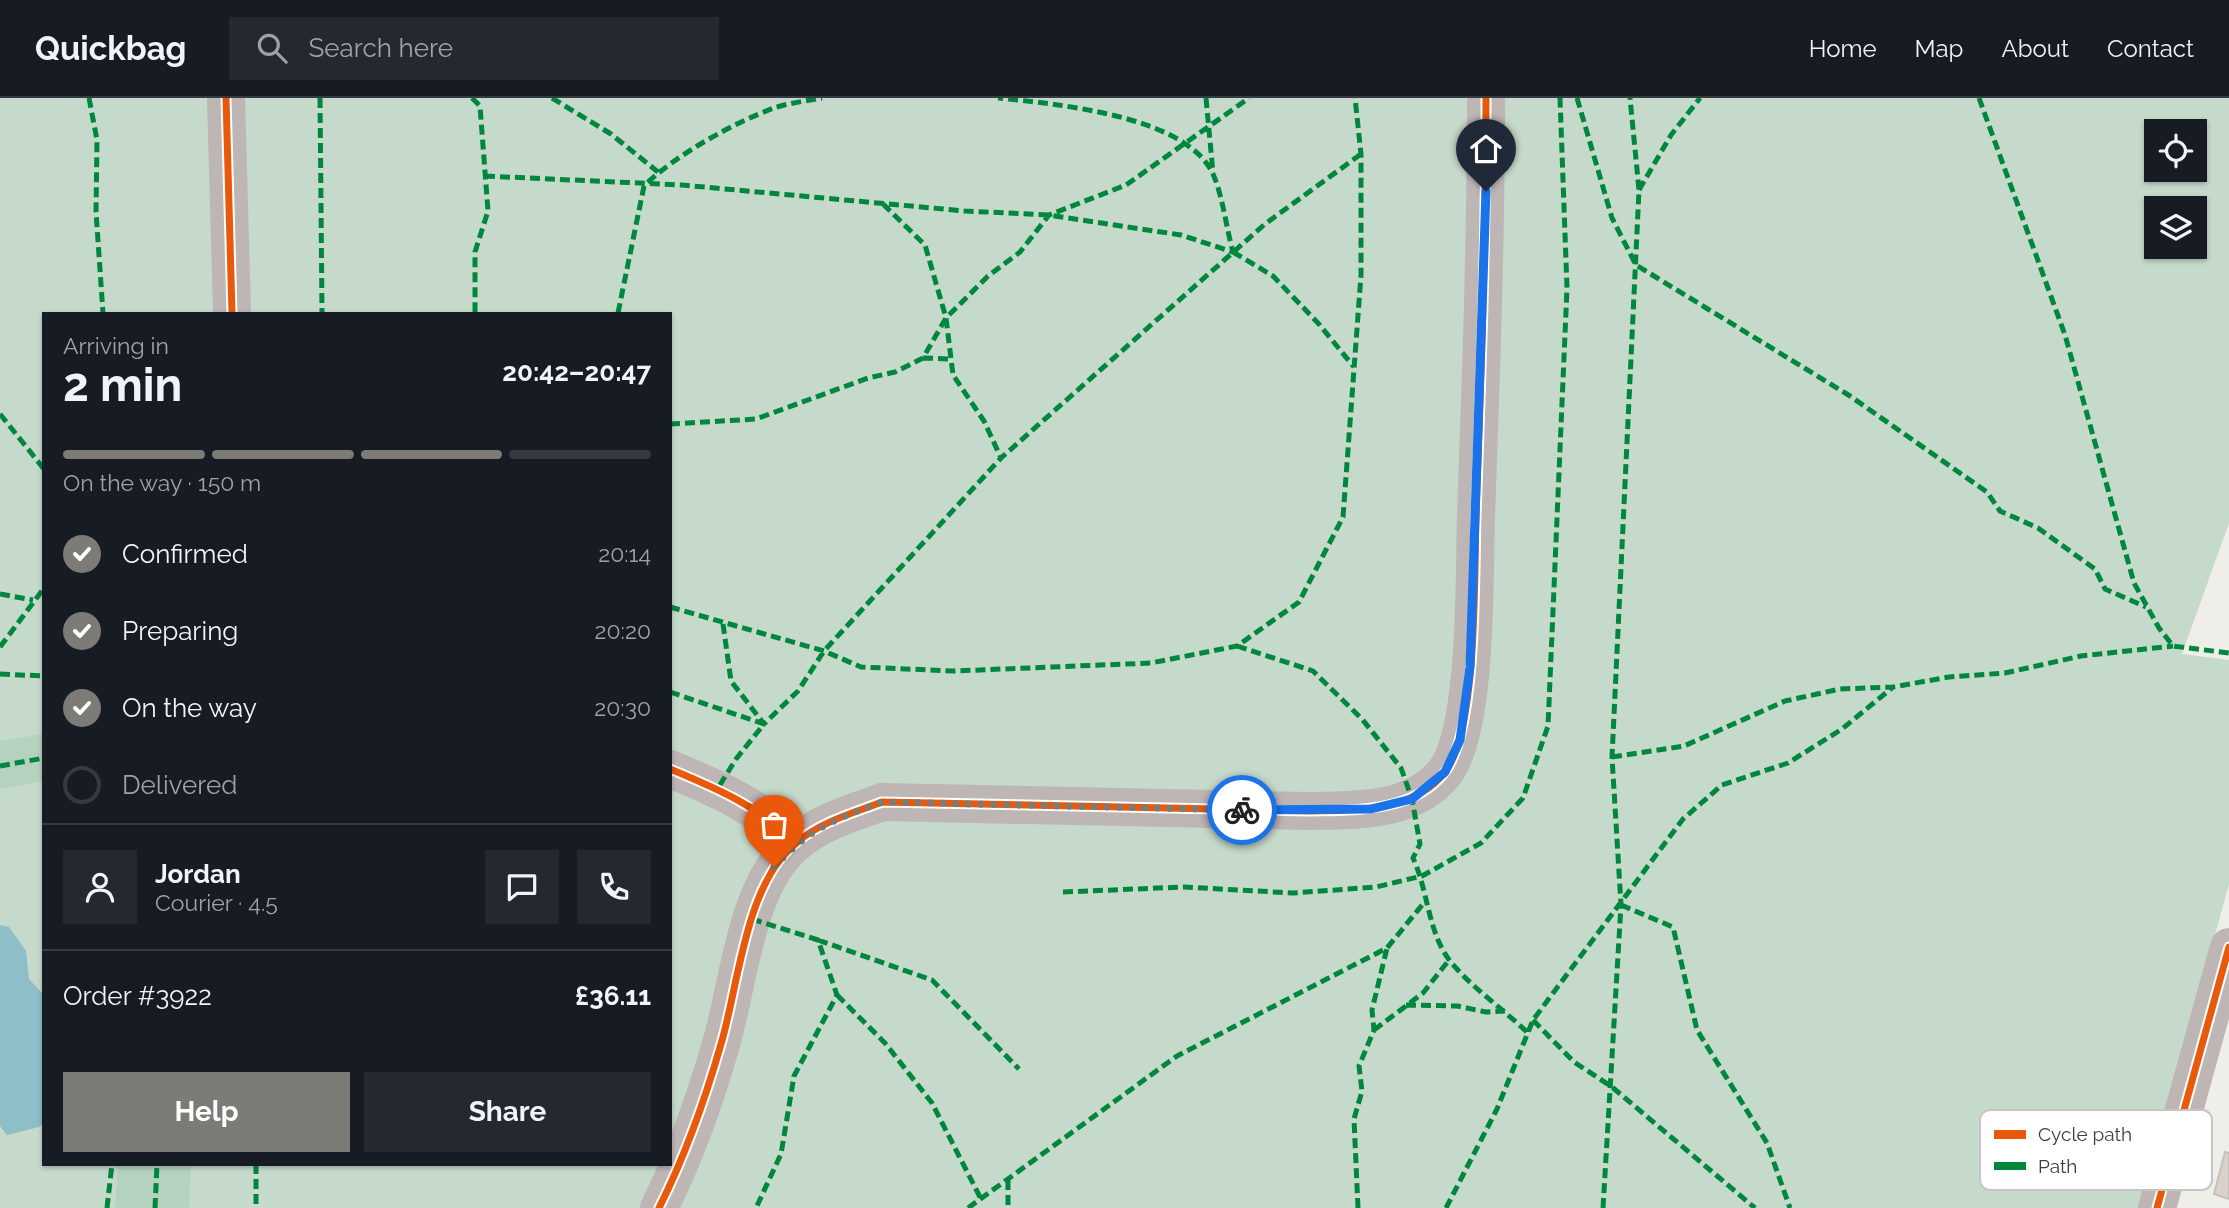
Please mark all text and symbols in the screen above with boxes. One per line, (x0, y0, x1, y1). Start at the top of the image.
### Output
search box (229, 17, 719, 80)
text: Quickbag (35, 29, 187, 68)
icon: search (253, 29, 291, 67)
text: Search here (309, 33, 453, 63)
text: Home (1809, 34, 1877, 63)
text: Map (1915, 34, 1963, 63)
text: About (2001, 34, 2069, 63)
text: Contact (2107, 34, 2194, 63)
pin (1456, 119, 1516, 191)
map controls (2144, 119, 2207, 259)
button: locate (2144, 119, 2207, 182)
icon: home (1467, 130, 1505, 168)
button: layers (2144, 196, 2207, 259)
text: Arriving in (63, 332, 169, 359)
text: 20:42–20:47 (502, 357, 651, 387)
text: 2 min (63, 358, 182, 412)
text: On the way · 150 m (63, 469, 261, 496)
icon: check (63, 535, 101, 573)
text: Confirmed (122, 539, 248, 569)
text: 20:14 (598, 540, 651, 567)
icon: check (63, 612, 101, 650)
text: Preparing (122, 616, 238, 646)
text: 20:20 (595, 617, 651, 644)
icon: check (63, 689, 101, 727)
text: On the way (122, 693, 257, 723)
text: 20:30 (594, 694, 651, 721)
text: Delivered (122, 770, 237, 800)
courier (1207, 775, 1277, 845)
icon: bike (1223, 791, 1261, 829)
pin (744, 795, 804, 867)
icon: bag (755, 806, 793, 844)
button: person (63, 850, 137, 924)
button: chat (485, 850, 559, 924)
button: phone (577, 850, 651, 924)
text: Jordan (155, 859, 241, 889)
text: Courier · 4.5 (155, 889, 278, 916)
text: Order #3922 (63, 981, 212, 1011)
text: £36.11 (575, 981, 651, 1011)
button: Help (63, 1072, 350, 1152)
button: Share (364, 1072, 651, 1152)
legend (1980, 1110, 2212, 1190)
text: Cycle path (2038, 1123, 2132, 1145)
text: Path (2038, 1155, 2077, 1177)

